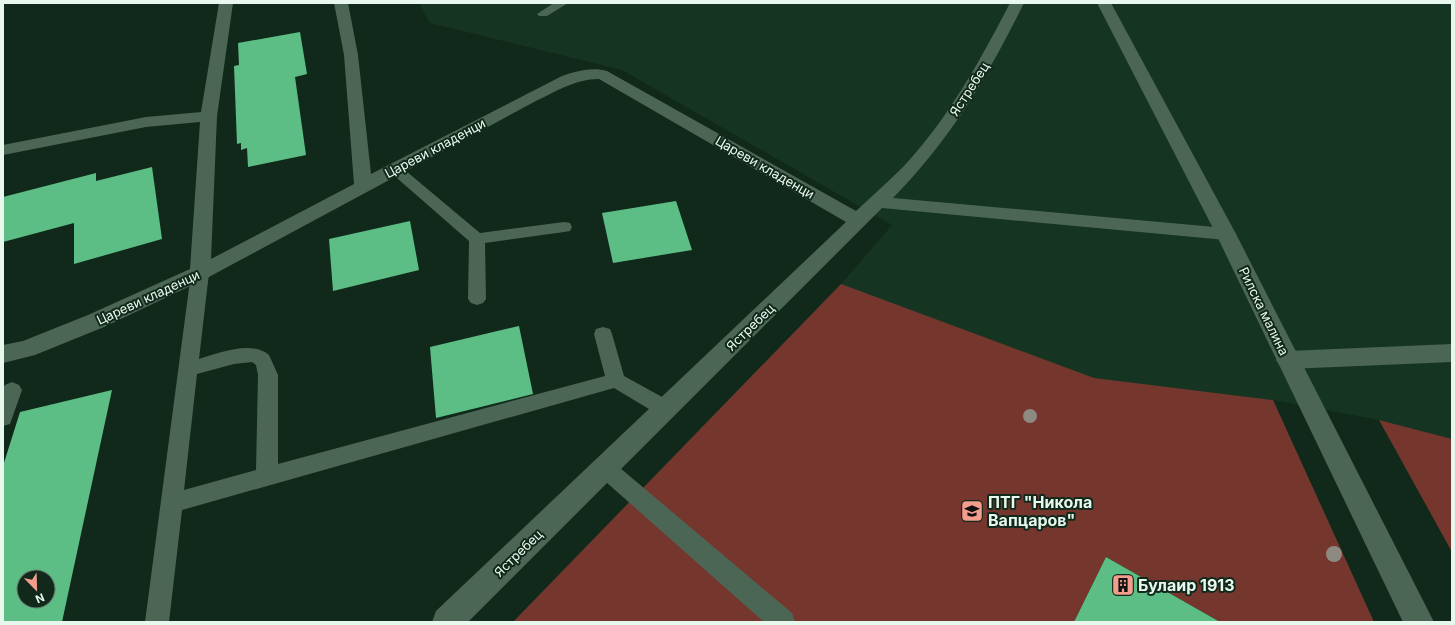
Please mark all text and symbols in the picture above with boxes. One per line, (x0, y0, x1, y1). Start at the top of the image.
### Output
street label: Ястребец (946, 59, 992, 119)
street label: Цареви кладенци (382, 115, 488, 181)
street label: Цареви кладенци (713, 132, 817, 202)
street label: Рилска малина (1236, 264, 1292, 358)
street label: Цареви кладенци (94, 266, 202, 328)
street label: Ястребец (723, 300, 778, 354)
place label: ПТГ "Никола Вапцаров" (988, 492, 1092, 530)
school or university icon: ПТГ "Никола Вапцаров" (959, 498, 985, 524)
street label: Ястребец (491, 526, 546, 580)
north arrow (16, 569, 56, 609)
building icon: Булаир 1913 (1110, 572, 1136, 598)
place label: Булаир 1913 (1138, 575, 1235, 595)
text: N (33, 590, 47, 606)

